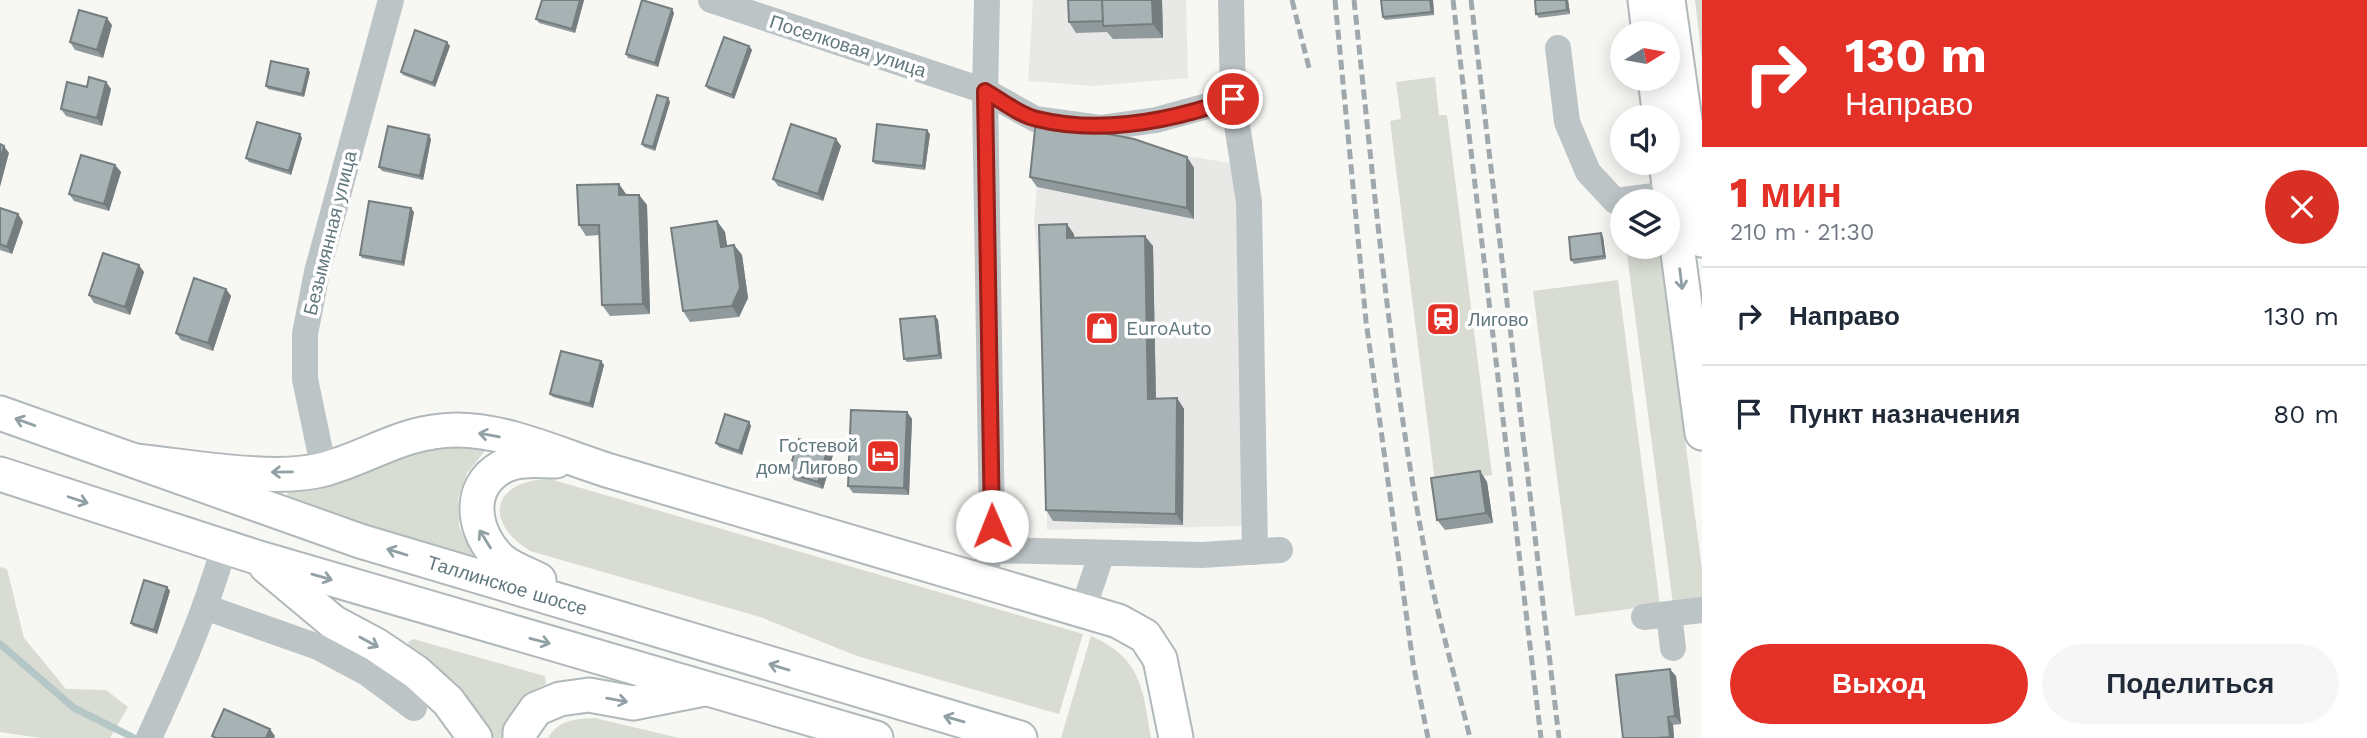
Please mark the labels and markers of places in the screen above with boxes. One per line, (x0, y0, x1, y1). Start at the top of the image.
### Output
pin (1203, 69, 1263, 129)
station icon: Лигово (1424, 300, 1462, 338)
place label: Лигово (1468, 308, 1529, 331)
shop icon: EuroAuto (1083, 309, 1121, 347)
place label: EuroAuto (1126, 317, 1212, 340)
place label: Гостевой дом Лигово (756, 434, 858, 479)
hotel icon: Гостевой дом Лигово (864, 437, 902, 475)

